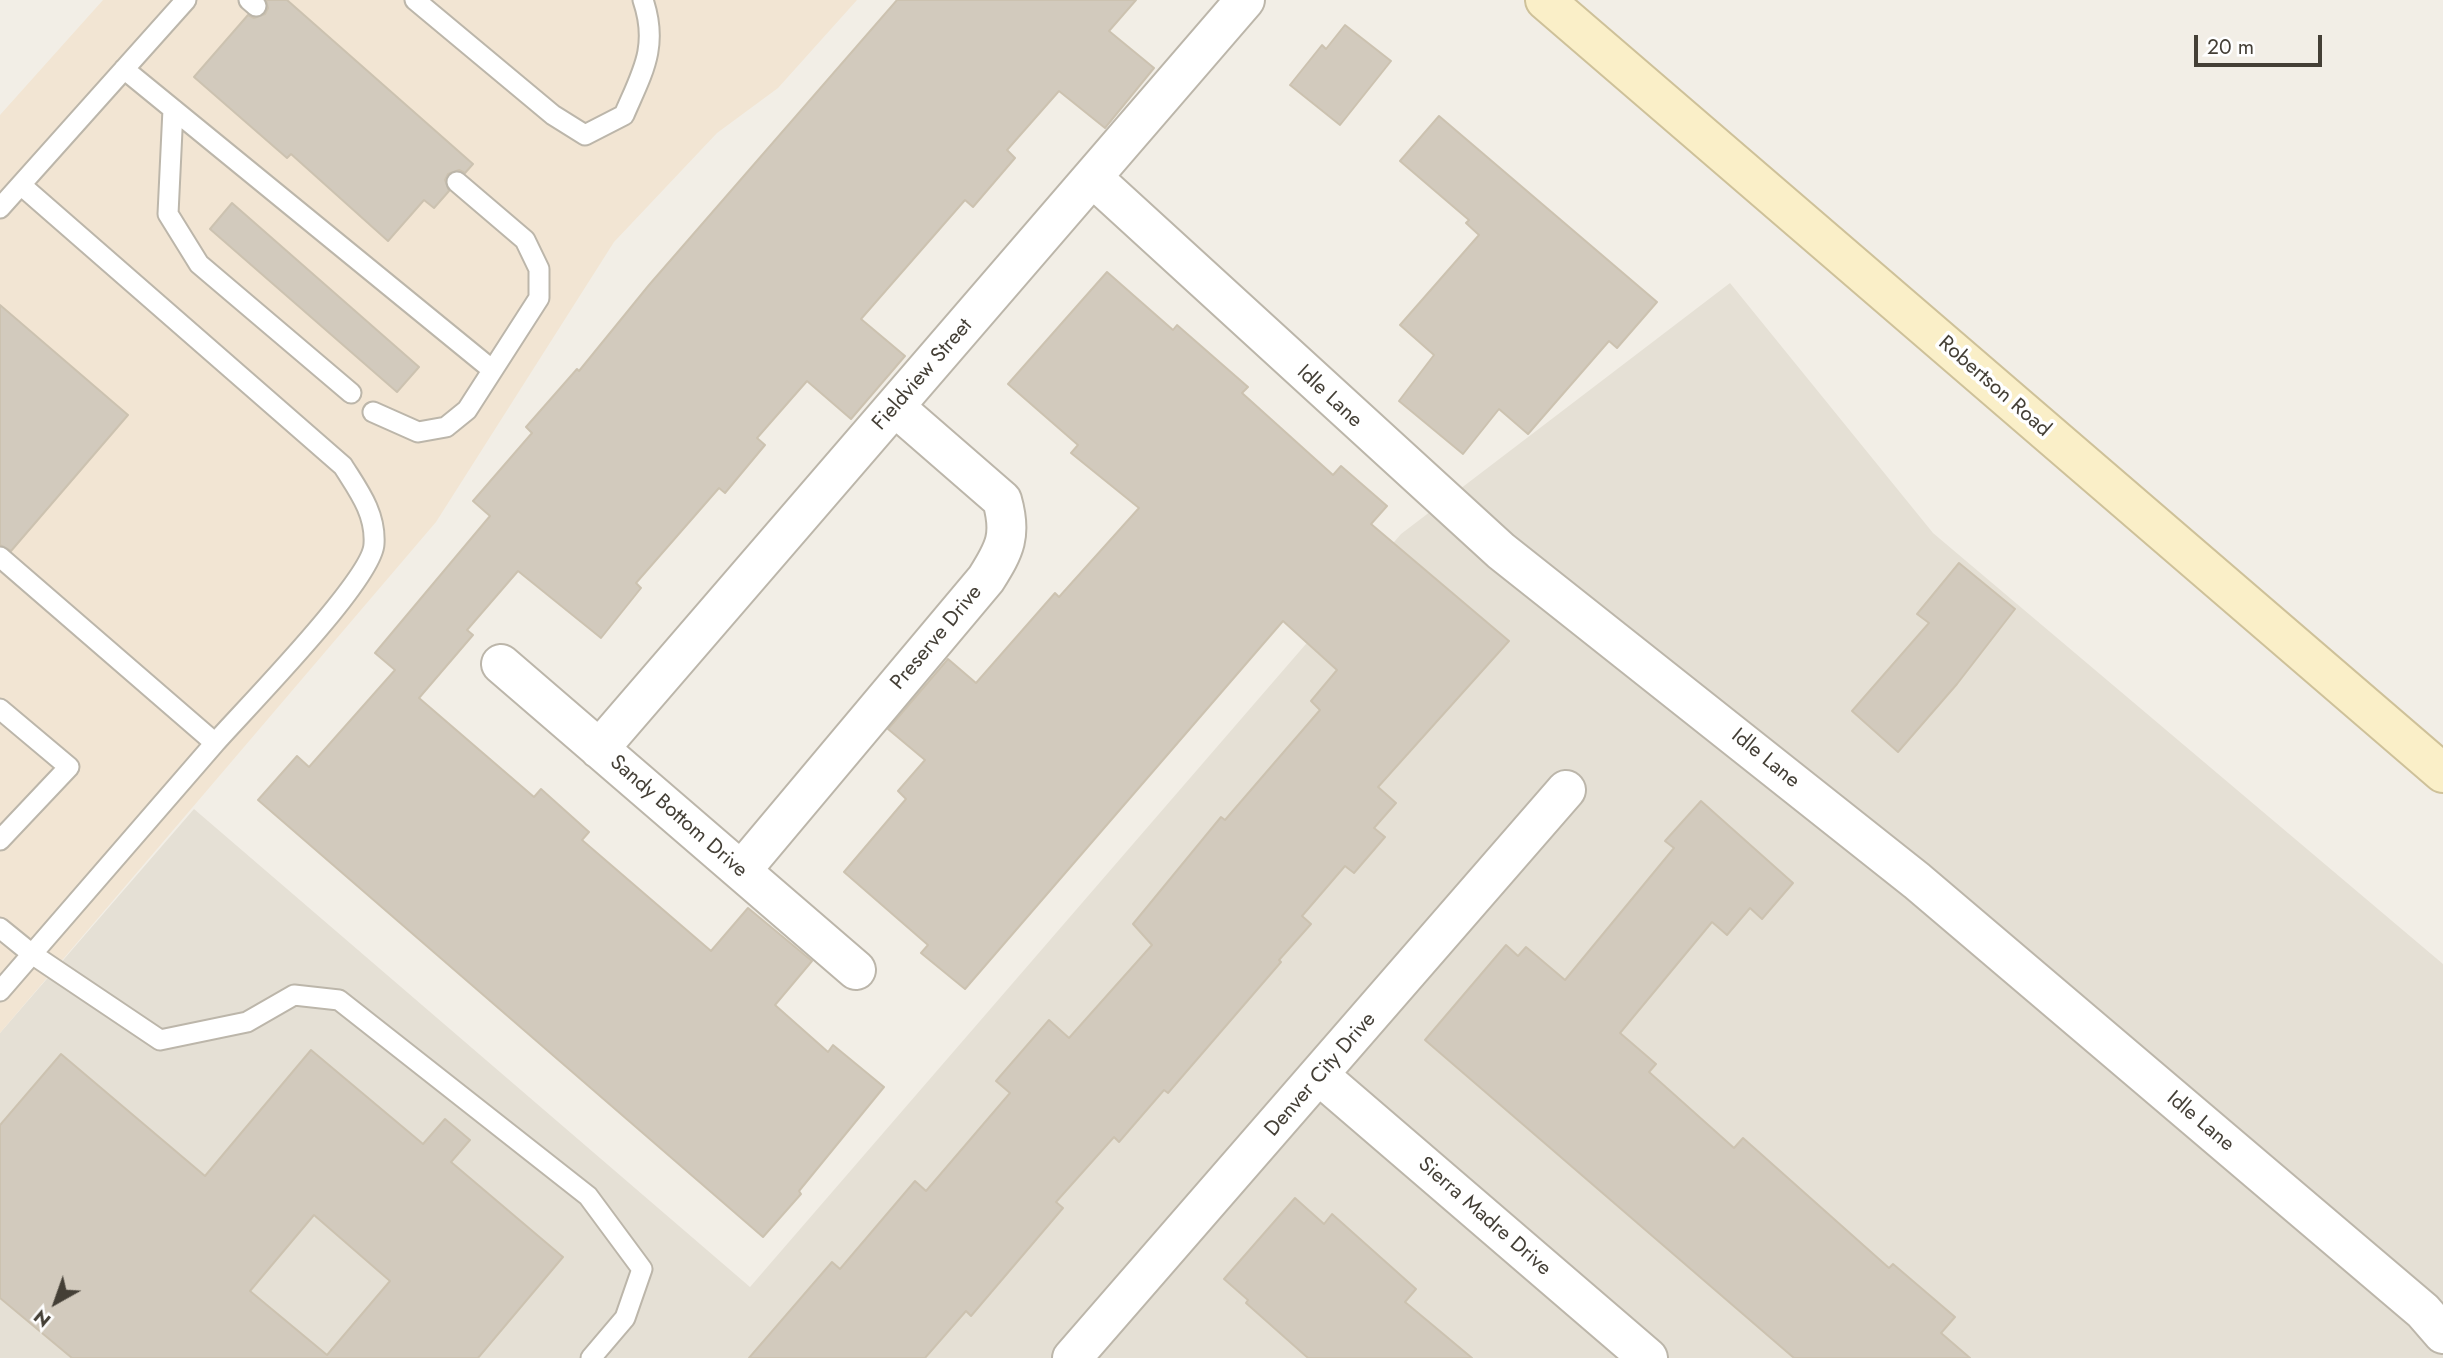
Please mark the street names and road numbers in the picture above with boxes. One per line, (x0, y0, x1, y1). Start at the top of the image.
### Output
street label: Fieldview Street (868, 314, 978, 436)
street label: Robertson Road (1933, 331, 2055, 443)
street label: Idle Lane (1291, 360, 1367, 434)
street label: Preserve Drive (886, 581, 988, 695)
street label: Idle Lane (1726, 724, 1804, 794)
street label: Sandy Bottom Drive (604, 750, 752, 884)
street label: Denver City Drive (1260, 1008, 1382, 1142)
street label: Idle Lane (2161, 1086, 2239, 1158)
street label: Sierra Madre Drive (1412, 1152, 1556, 1282)

